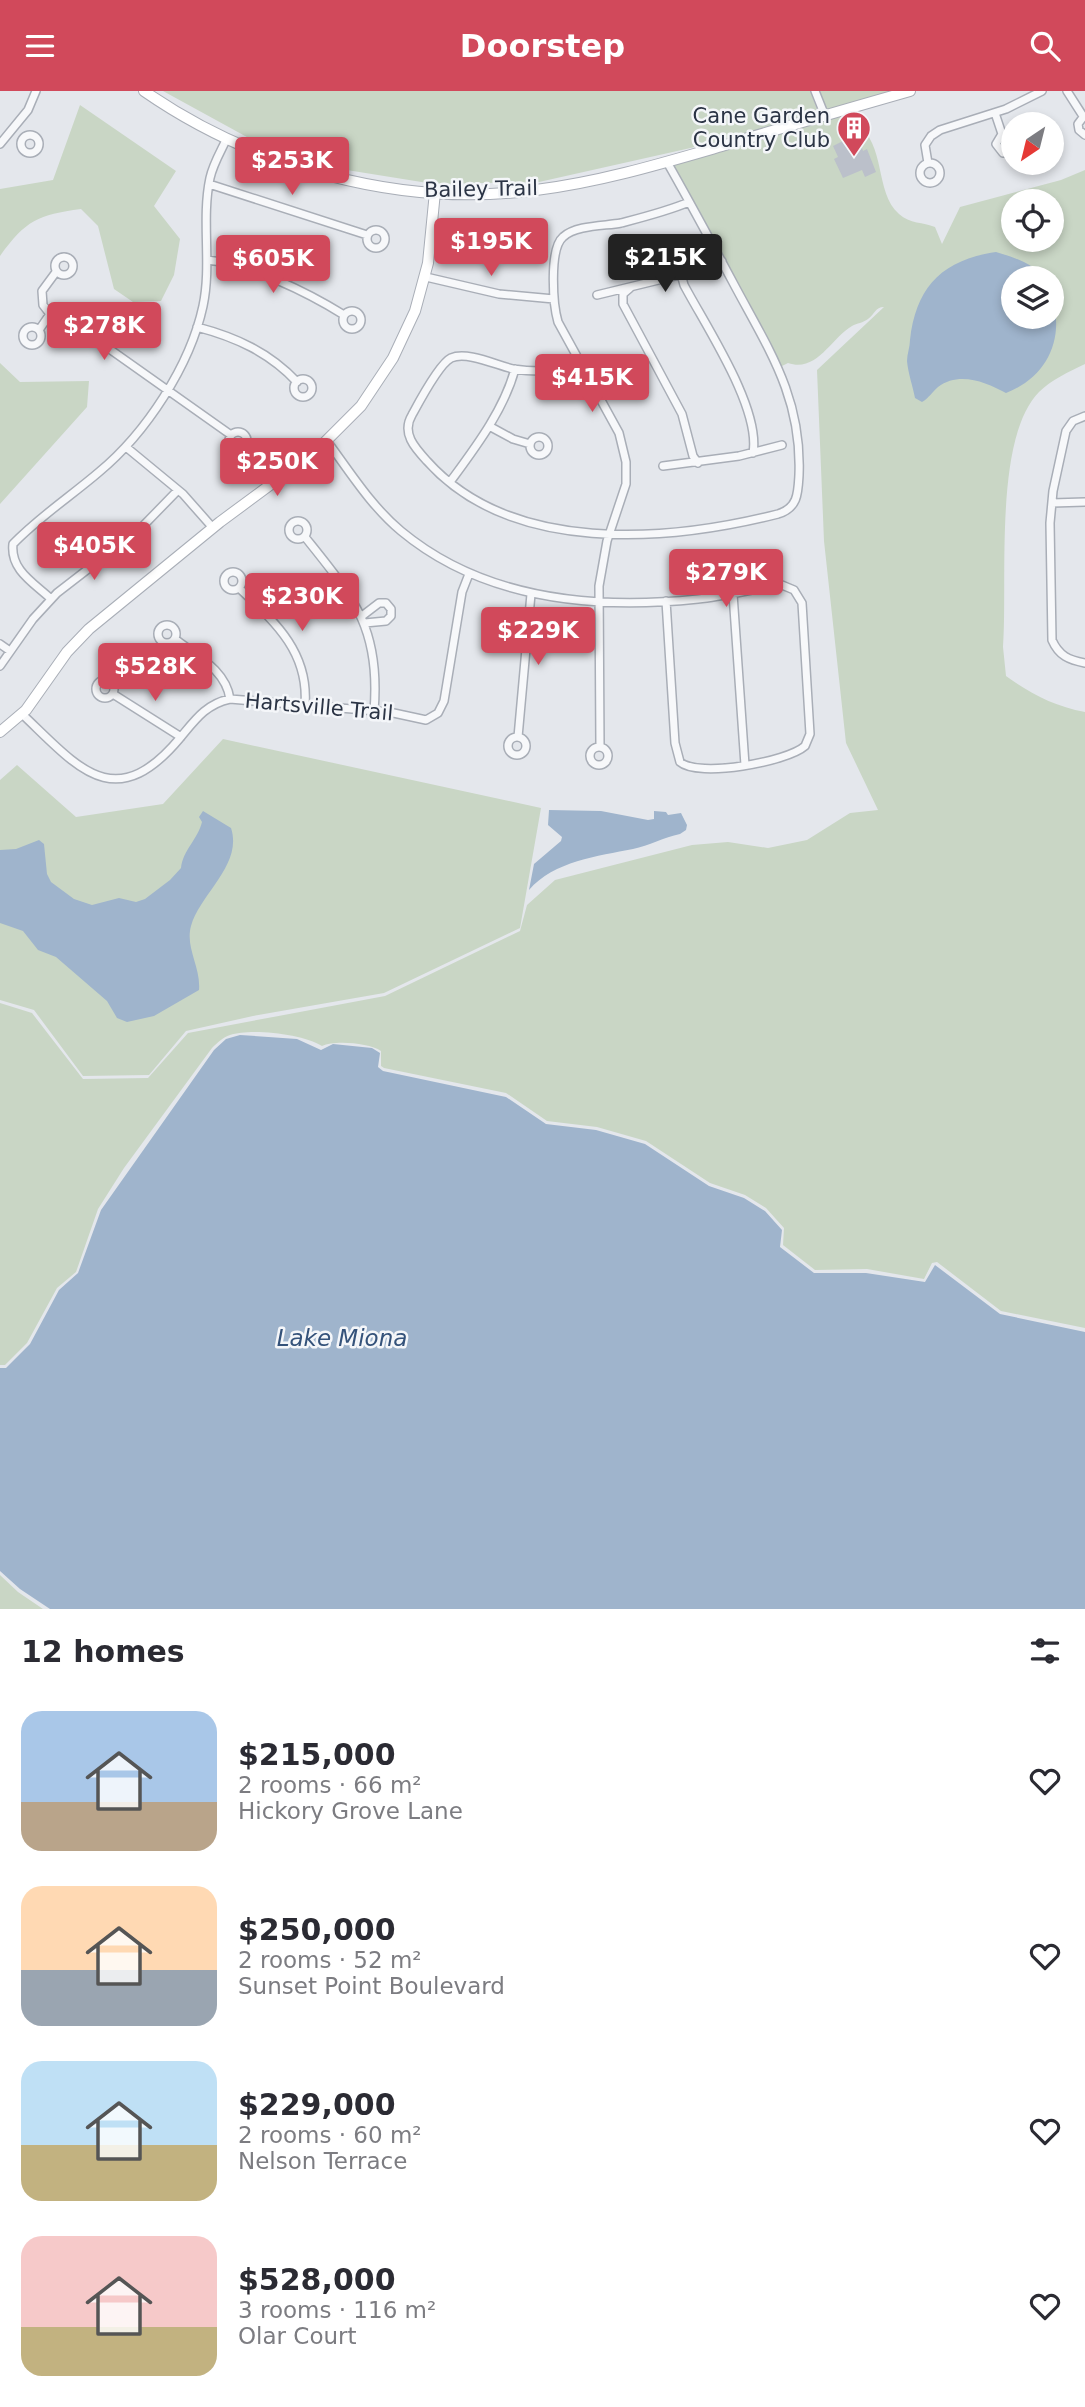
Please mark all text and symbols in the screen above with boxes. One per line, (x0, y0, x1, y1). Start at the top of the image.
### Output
icon: menu (21, 27, 59, 65)
text: Doorstep (460, 27, 625, 65)
icon: search (1026, 27, 1064, 65)
place label: Cane Garden Country Club (693, 104, 830, 152)
building icon: Cane Garden Country Club (835, 109, 873, 158)
north arrow (1001, 112, 1064, 175)
map controls (1001, 112, 1064, 329)
pin: $253K (243, 137, 341, 197)
text: $253K (251, 147, 333, 173)
street label: Bailey Trail (424, 176, 538, 202)
button: locate (1001, 189, 1064, 252)
pin: $195K (442, 219, 540, 278)
text: $195K (450, 228, 532, 254)
pin: $605K (224, 235, 322, 295)
pin: $215K (616, 235, 714, 294)
text: $215K (624, 244, 706, 270)
text: $605K (232, 245, 314, 271)
button: layers (1001, 266, 1064, 329)
pin: $278K (55, 303, 153, 362)
text: $278K (63, 312, 145, 338)
pin: $415K (543, 355, 641, 414)
text: $415K (551, 364, 633, 390)
pin: $250K (228, 439, 326, 498)
text: $250K (236, 448, 318, 474)
pin: $405K (45, 523, 143, 582)
text: $405K (53, 532, 135, 558)
pin: $279K (677, 549, 775, 609)
text: $279K (685, 559, 767, 585)
pin: $230K (253, 573, 351, 633)
text: $230K (261, 583, 343, 609)
pin: $229K (489, 607, 587, 667)
text: $229K (497, 617, 579, 643)
pin: $528K (106, 643, 204, 703)
text: $528K (114, 653, 196, 679)
street label: Hartsville Trail (244, 689, 394, 725)
water label: Lake Miona (277, 1325, 407, 1351)
icon: filters (1026, 1632, 1064, 1670)
text: 12 homes (21, 1634, 185, 1669)
text: $215,000 (238, 1737, 396, 1772)
icon: home (77, 1739, 161, 1823)
icon: heart (1026, 1762, 1064, 1800)
text: 2 rooms · 66 m² (238, 1772, 422, 1798)
text: Hickory Grove Lane (238, 1798, 463, 1824)
text: $250,000 (238, 1912, 396, 1947)
icon: home (77, 1914, 161, 1998)
icon: heart (1026, 1937, 1064, 1975)
text: 2 rooms · 52 m² (238, 1947, 422, 1973)
text: Sunset Point Boulevard (238, 1973, 505, 1999)
text: $229,000 (238, 2087, 396, 2122)
icon: home (77, 2089, 161, 2173)
icon: heart (1026, 2112, 1064, 2150)
text: 2 rooms · 60 m² (238, 2122, 422, 2148)
text: Nelson Terrace (238, 2148, 407, 2174)
text: $528,000 (238, 2262, 396, 2297)
icon: home (77, 2264, 161, 2348)
icon: heart (1026, 2287, 1064, 2325)
text: 3 rooms · 116 m² (238, 2297, 436, 2323)
text: Olar Court (238, 2323, 357, 2349)

